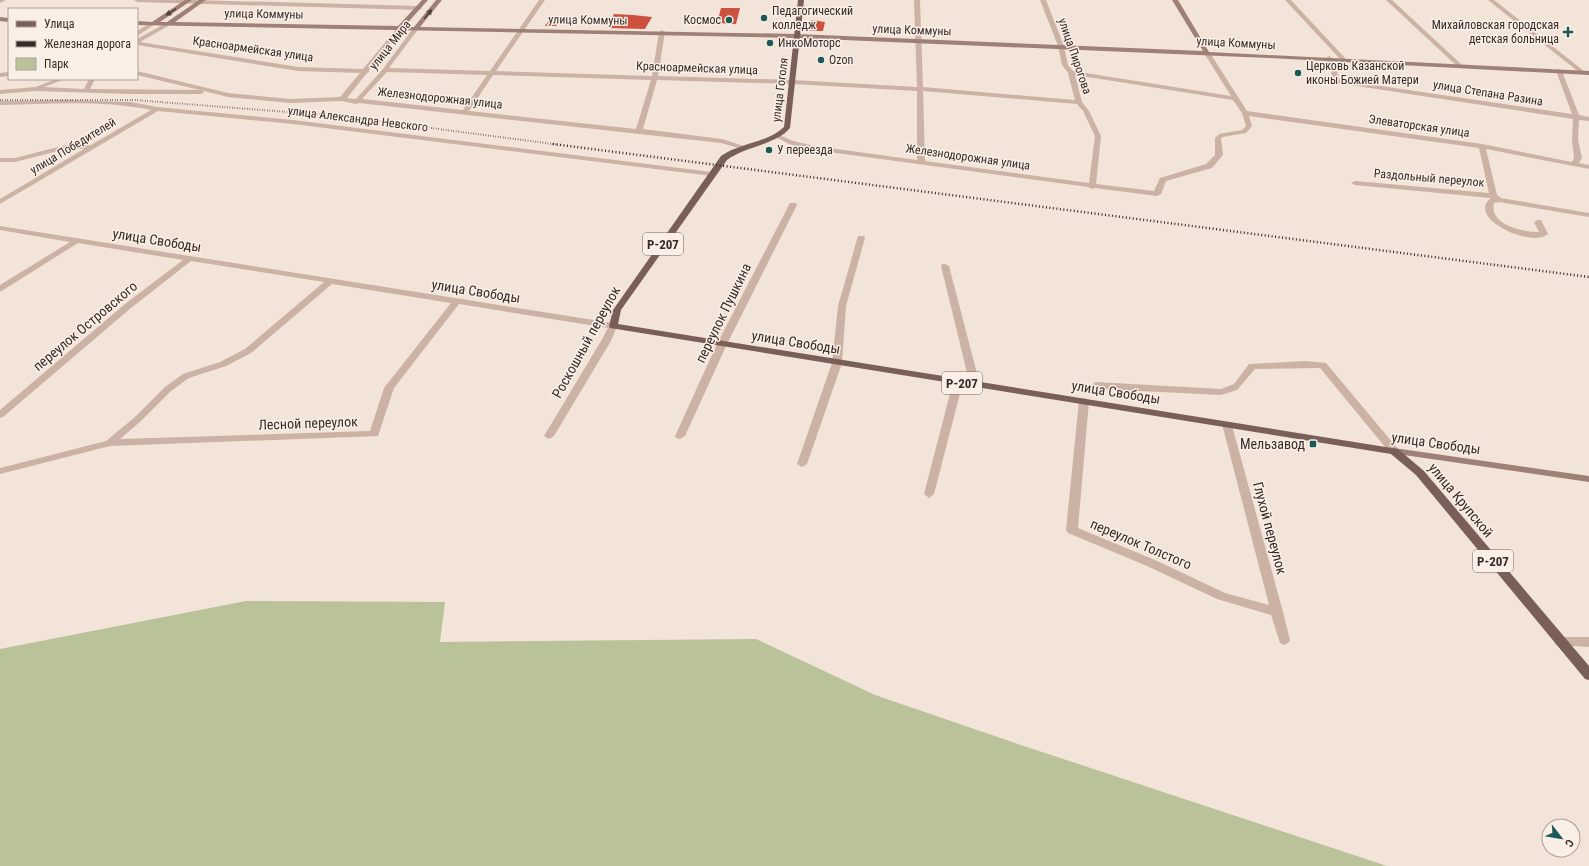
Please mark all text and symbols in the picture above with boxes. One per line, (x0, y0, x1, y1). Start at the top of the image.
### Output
place label: Педагогический колледж (772, 4, 853, 32)
street label: улица Коммуны (224, 6, 304, 22)
legend (8, 8, 138, 80)
one-way arrow (166, 8, 176, 16)
one-way arrow (423, 9, 432, 20)
street label: улица Коммуны (548, 12, 628, 28)
place label: Космос (684, 13, 721, 27)
marker: Педагогический колледж (759, 13, 769, 23)
marker: Космос (724, 15, 734, 25)
street label: улица Пирогова (1055, 16, 1095, 96)
text: Улица (44, 17, 75, 31)
street label: улица Мира (366, 17, 414, 72)
place label: Михайловская городская детская больница (1432, 18, 1559, 46)
street label: улица Коммуны (872, 22, 952, 38)
marker: Михайловская городская детская больница (1562, 26, 1574, 38)
street label: Красноармейская улица (192, 34, 314, 64)
street label: улица Коммуны (1196, 34, 1276, 52)
place label: ИнкоМоторс (778, 36, 841, 50)
text: Железная дорога (44, 37, 131, 51)
marker: ИнкоМоторс (765, 38, 775, 48)
place label: Ozon (829, 53, 853, 67)
marker: Ozon (816, 55, 826, 65)
text: Парк (44, 57, 69, 71)
street label: улица Гоголя (769, 57, 791, 123)
street label: Красноармейская улица (636, 59, 758, 77)
place label: Церковь Казанской иконы Божией Матери (1306, 59, 1419, 87)
marker: Церковь Казанской иконы Божией Матери (1293, 68, 1303, 78)
street label: улица Степана Разина (1432, 77, 1544, 109)
street label: Железнодорожная улица (377, 84, 503, 112)
street label: улица Александра Невского (287, 103, 429, 135)
street label: Элеваторская улица (1368, 112, 1471, 140)
street label: улица Победителей (28, 115, 118, 177)
street label: Железнодорожная улица (905, 141, 1031, 173)
place label: У переезда (777, 143, 833, 157)
marker: У переезда (764, 145, 774, 155)
street label: Раздольный переулок (1373, 166, 1485, 190)
street label: улица Свободы (112, 225, 202, 255)
road number: Р-207 (643, 233, 683, 255)
street label: переулок Пушкина (692, 261, 754, 365)
street label: улица Свободы (431, 276, 521, 306)
street label: переулок Островского (30, 278, 140, 374)
street label: Роскошный переулок (549, 283, 623, 401)
street label: улица Свободы (751, 327, 841, 357)
road number: Р-207 (942, 372, 982, 394)
street label: улица Свободы (1071, 377, 1161, 407)
street label: Лесной переулок (258, 413, 358, 433)
street label: улица Свободы (1391, 429, 1481, 457)
place label: Мельзавод (1240, 436, 1305, 452)
marker: Мельзавод (1308, 439, 1318, 449)
street label: улица Крупской (1425, 460, 1497, 540)
street label: Глухой переулок (1250, 480, 1290, 576)
street label: переулок Толстого (1088, 515, 1194, 573)
road number: Р-207 (1473, 550, 1513, 572)
north arrow (1541, 818, 1581, 858)
text: С (1562, 837, 1576, 849)

